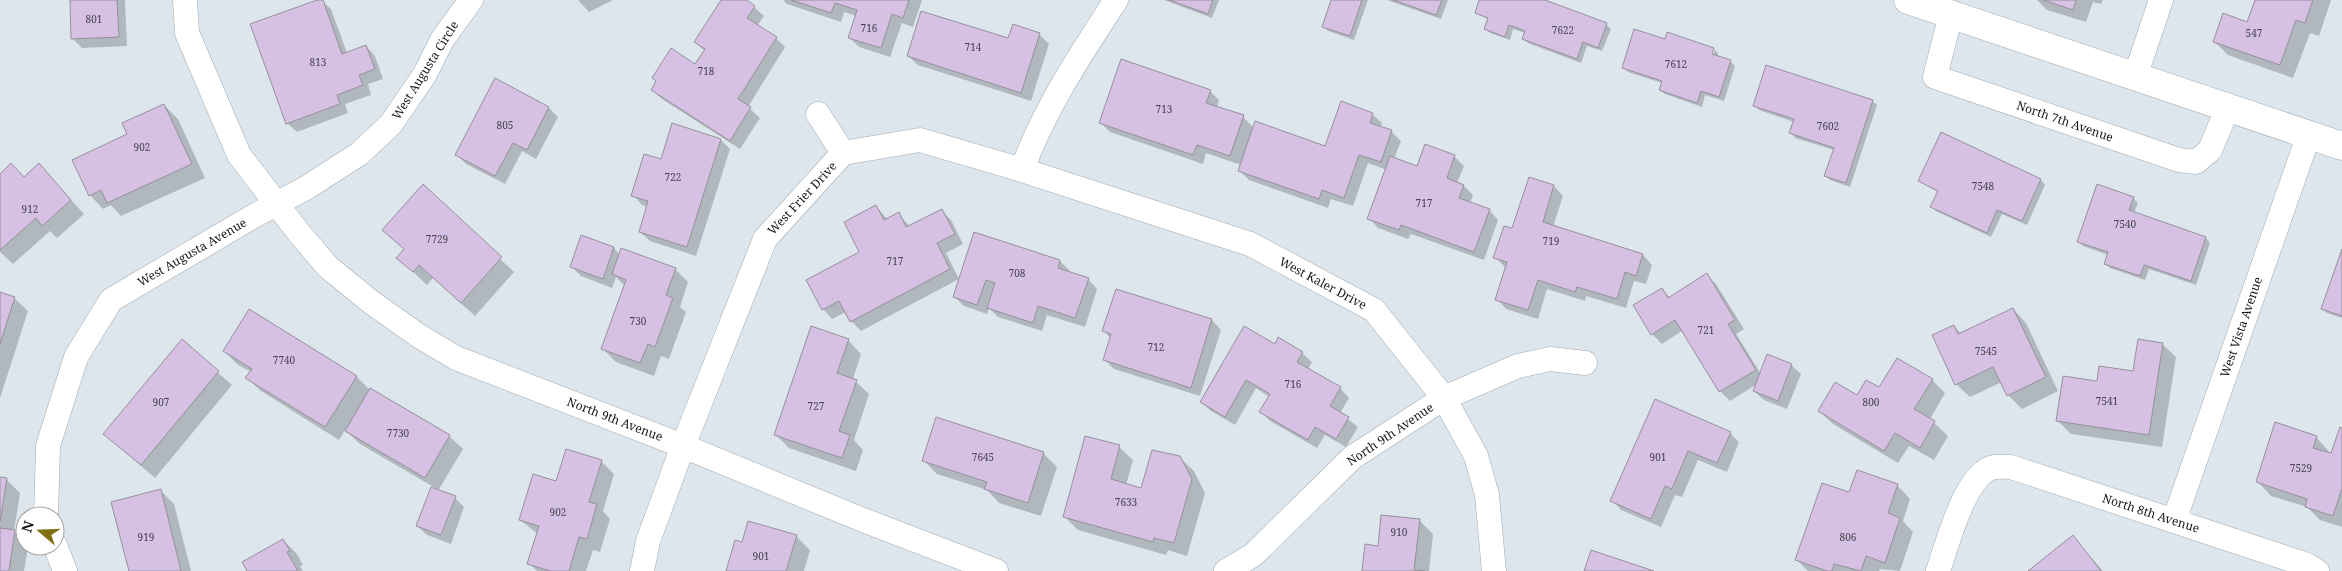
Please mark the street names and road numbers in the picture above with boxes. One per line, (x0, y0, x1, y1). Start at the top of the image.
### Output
street label: West Augusta Circle (388, 17, 462, 123)
street label: North 7th Avenue (2014, 96, 2116, 146)
street label: West Frier Drive (764, 158, 840, 238)
street label: West Augusta Avenue (134, 214, 250, 290)
street label: West Kaler Drive (1276, 253, 1370, 313)
street label: West Vista Avenue (2216, 274, 2266, 380)
street label: North 9th Avenue (565, 393, 665, 445)
street label: North 9th Avenue (1343, 399, 1437, 469)
street label: North 8th Avenue (2100, 489, 2202, 537)

